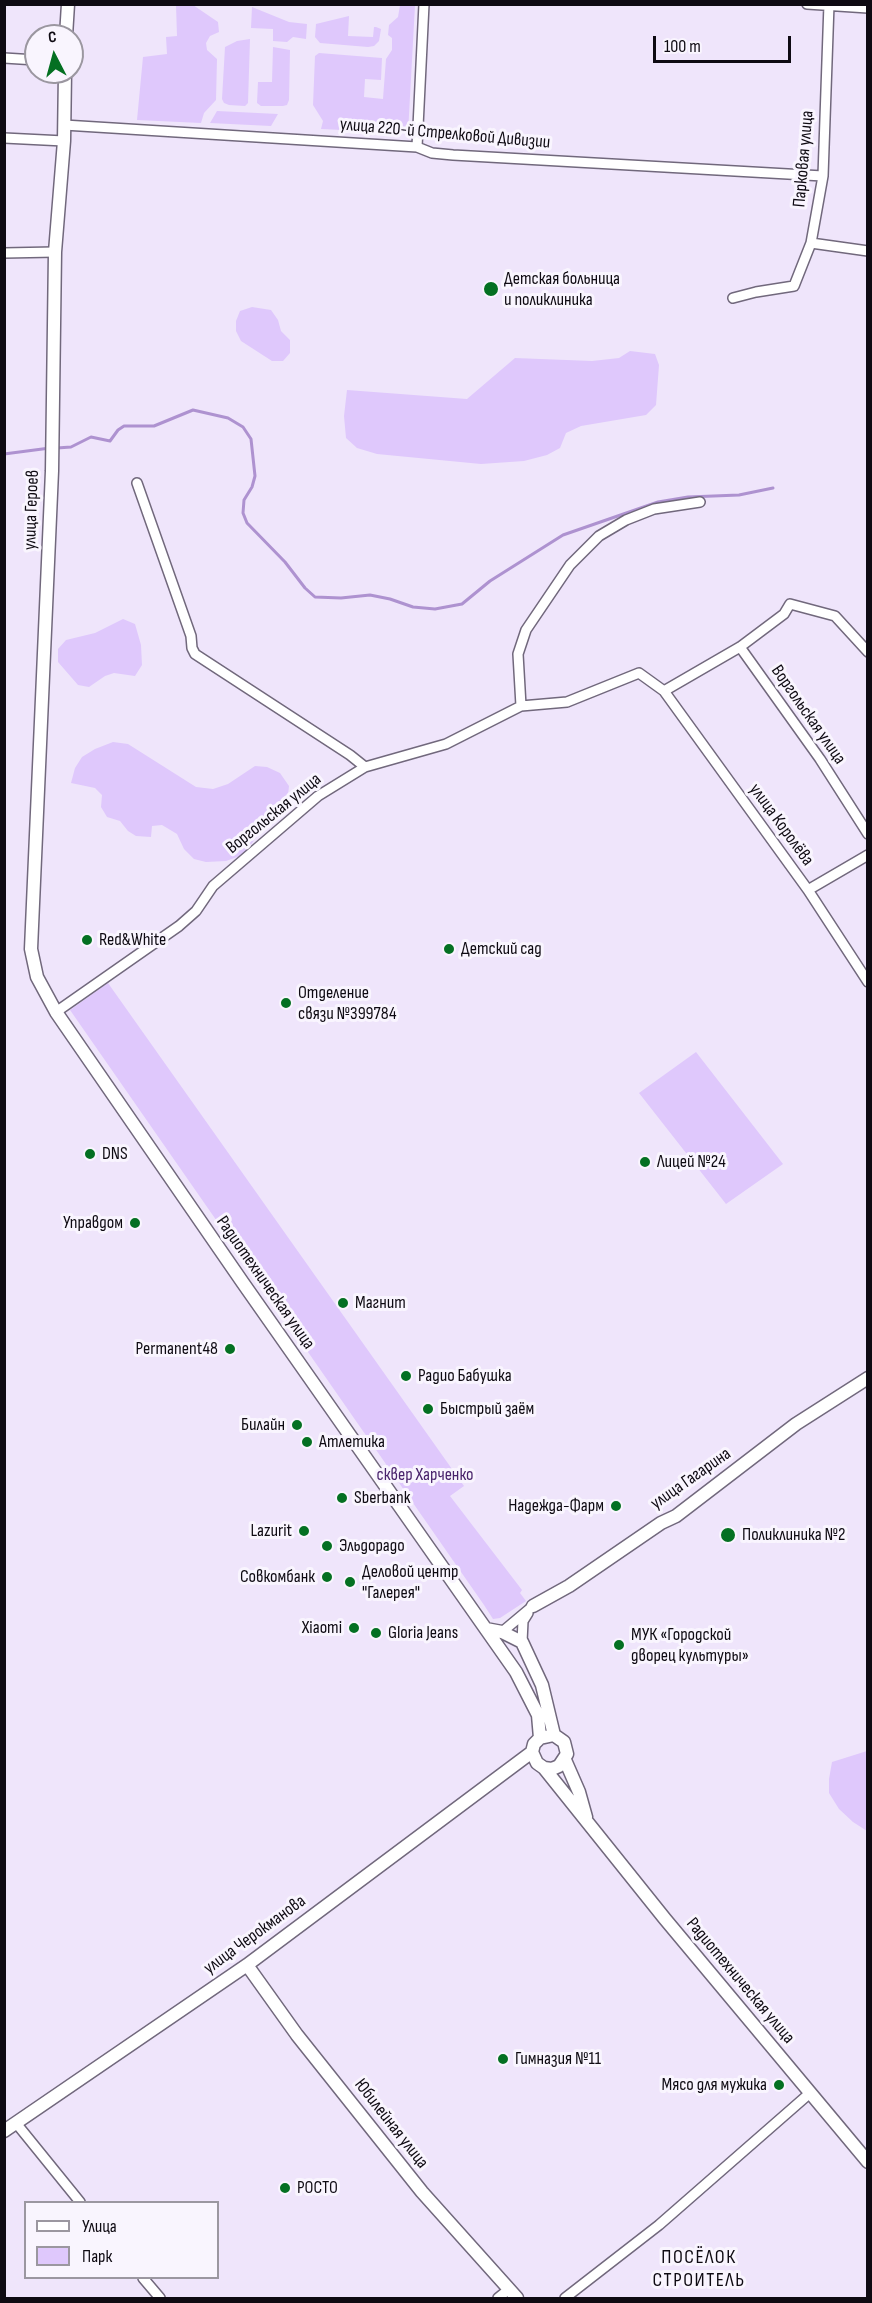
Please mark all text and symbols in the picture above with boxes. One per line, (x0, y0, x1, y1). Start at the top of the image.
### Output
north arrow (24, 24, 84, 84)
scale bar (656, 24, 794, 62)
text: С (47, 28, 57, 47)
text: 100 m (664, 36, 701, 57)
street label: Парковая улица (789, 110, 819, 208)
street label: улица 220-й Стрелковой Дивизии (339, 114, 551, 154)
place label: Детская больница и поликлиника (504, 268, 620, 310)
marker: Детская больница и поликлиника (482, 280, 500, 298)
street label: улица Героев (20, 470, 44, 550)
street label: Воргольская улица (766, 661, 850, 769)
street label: Воргольская улица (222, 769, 326, 859)
street label: улица Королёва (744, 780, 818, 870)
place label: Red&White (99, 929, 166, 951)
marker: Red&White (80, 933, 94, 947)
place label: Детский сад (461, 938, 542, 960)
marker: Детский сад (442, 942, 456, 956)
place label: Отделение связи №399784 (298, 982, 396, 1024)
marker: Отделение связи №399784 (279, 996, 293, 1010)
place label: DNS (102, 1143, 128, 1165)
marker: DNS (83, 1147, 97, 1161)
place label: Лицей №24 (657, 1151, 726, 1173)
marker: Лицей №24 (638, 1155, 652, 1169)
place label: Управдом (63, 1212, 123, 1234)
street label: Радиотехническая улица (211, 1212, 319, 1354)
marker: Управдом (128, 1216, 142, 1230)
place label: Магнит (355, 1292, 406, 1314)
marker: Магнит (336, 1296, 350, 1310)
place label: Permanent48 (136, 1338, 218, 1360)
marker: Permanent48 (223, 1342, 237, 1356)
place label: Радио Бабушка (418, 1365, 512, 1387)
marker: Радио Бабушка (399, 1369, 413, 1383)
place label: Быстрый заём (440, 1398, 534, 1420)
marker: Быстрый заём (421, 1402, 435, 1416)
place label: Билайн (241, 1414, 285, 1436)
marker: Билайн (290, 1418, 304, 1432)
place label: Атлетика (319, 1431, 385, 1453)
marker: Атлетика (300, 1435, 314, 1449)
street label: улица Гагарина (647, 1443, 735, 1515)
park label: сквер Харченко (377, 1464, 473, 1486)
place label: Sberbank (354, 1487, 411, 1509)
marker: Sberbank (335, 1491, 349, 1505)
place label: Надежда-Фарм (508, 1495, 604, 1517)
marker: Надежда-Фарм (609, 1499, 623, 1513)
place label: Lazurit (250, 1520, 292, 1542)
marker: Lazurit (297, 1524, 311, 1538)
place label: Поликлиника №2 (742, 1524, 846, 1546)
marker: Поликлиника №2 (719, 1526, 737, 1544)
place label: Эльдорадо (339, 1535, 405, 1557)
marker: Эльдорадо (320, 1539, 334, 1553)
place label: Деловой центр "Галерея" (362, 1561, 458, 1604)
place label: Совкомбанк (240, 1566, 315, 1588)
marker: Совкомбанк (320, 1570, 334, 1584)
marker: Деловой центр "Галерея" (343, 1575, 357, 1589)
place label: Xiaomi (302, 1617, 342, 1639)
marker: Xiaomi (347, 1621, 361, 1635)
place label: Gloria Jeans (388, 1622, 458, 1644)
place label: МУК «Городской дворец культуры» (631, 1624, 749, 1666)
marker: Gloria Jeans (369, 1626, 383, 1640)
marker: МУК «Городской дворец культуры» (612, 1638, 626, 1652)
street label: улица Черокманова (200, 1891, 310, 1979)
street label: Радиотехническая улица (681, 1914, 799, 2048)
place label: Гимназия №11 (515, 2048, 601, 2070)
marker: Гимназия №11 (496, 2052, 510, 2066)
place label: Мясо для мужика (661, 2074, 767, 2096)
street label: Юбилейная улица (349, 2075, 433, 2173)
marker: Мясо для мужика (772, 2078, 786, 2092)
place label: РОСТО (297, 2177, 338, 2199)
marker: РОСТО (278, 2181, 292, 2195)
legend (24, 2201, 219, 2279)
text: Улица (82, 2216, 117, 2237)
text: Парк (82, 2246, 112, 2267)
district label: ПОСЁЛОК СТРОИТЕЛЬ (653, 2246, 745, 2293)

